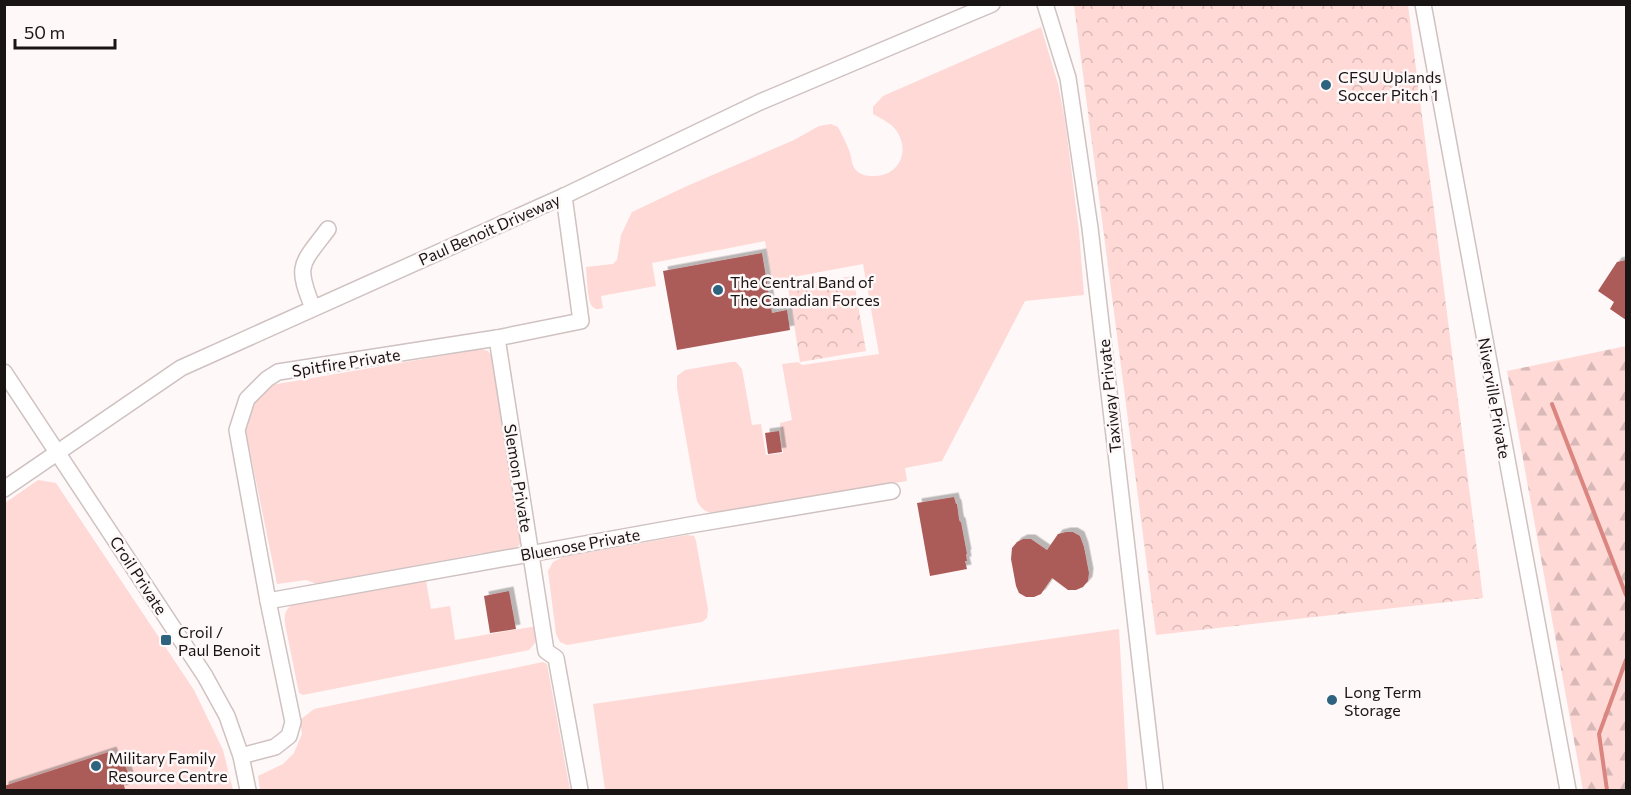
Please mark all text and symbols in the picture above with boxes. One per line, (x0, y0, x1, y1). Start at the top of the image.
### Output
scale bar (15, 12, 116, 50)
text: 50 m (24, 21, 65, 43)
place label: CFSU Uplands Soccer Pitch 1 (1338, 67, 1442, 104)
marker: CFSU Uplands Soccer Pitch 1 (1319, 78, 1333, 92)
street label: Paul Benoit Driveway (415, 189, 563, 269)
place label: The Central Band of The Canadian Forces (730, 272, 880, 309)
marker: The Central Band of The Canadian Forces (711, 283, 725, 297)
street label: Niverville Private (1475, 336, 1515, 460)
street label: Taxiway Private (1094, 338, 1124, 454)
street label: Spitfire Private (290, 344, 402, 380)
street label: Slemon Private (501, 422, 537, 534)
street label: Bluenose Private (519, 524, 641, 564)
street label: Croil Private (107, 532, 171, 618)
place label: Croil / Paul Benoit (178, 622, 261, 659)
marker: Croil / Paul Benoit (159, 633, 173, 647)
place label: Long Term Storage (1344, 682, 1421, 719)
marker: Long Term Storage (1325, 693, 1339, 707)
place label: Military Family Resource Centre (108, 748, 228, 785)
marker: Military Family Resource Centre (89, 759, 103, 773)

